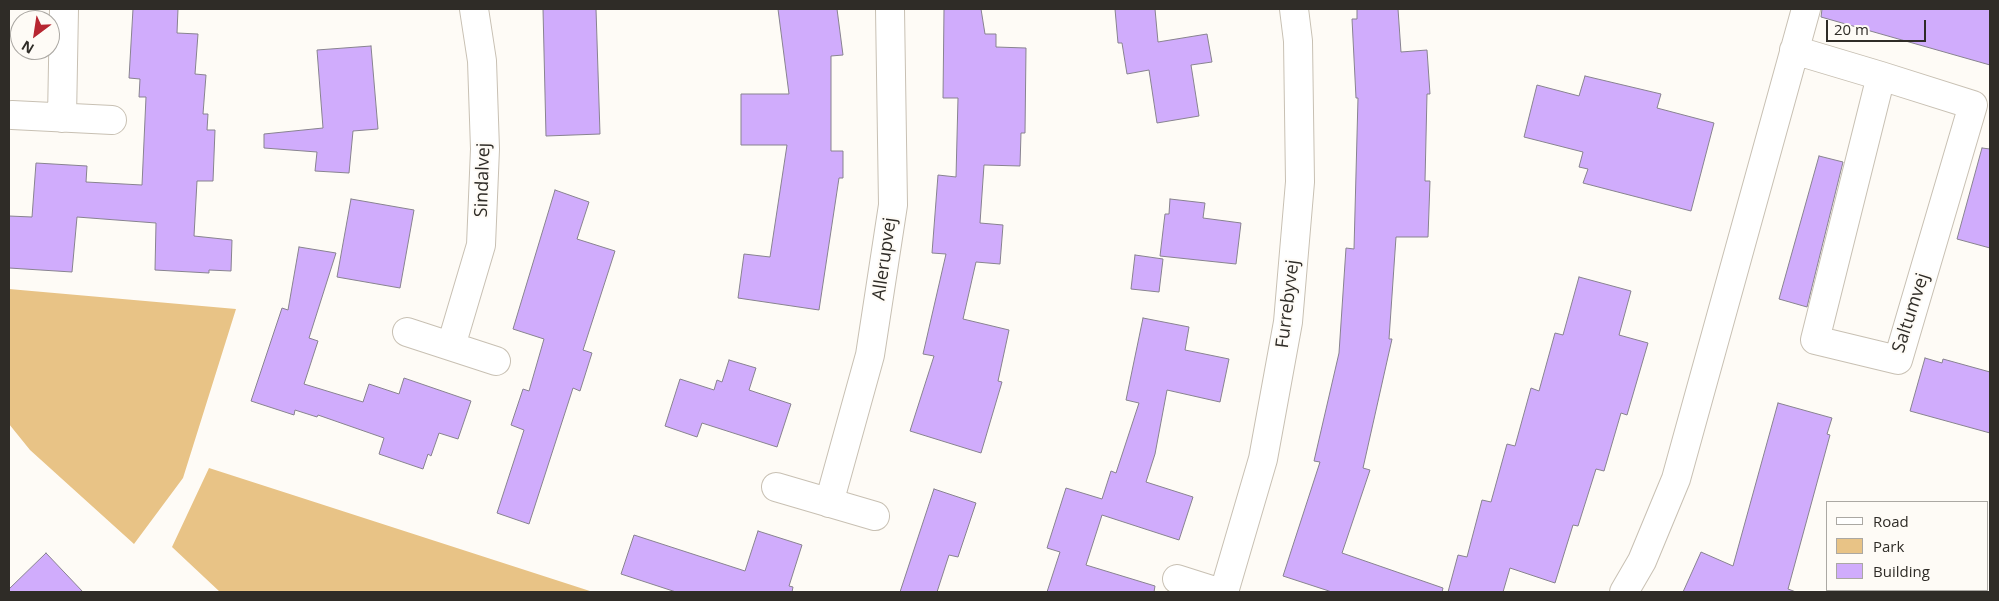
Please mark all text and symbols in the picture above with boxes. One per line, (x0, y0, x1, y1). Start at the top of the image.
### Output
north arrow (10, 10, 60, 60)
scale bar (1829, 10, 1929, 42)
text: 20 m (1834, 19, 1869, 39)
text: N (18, 36, 37, 59)
street label: Sindalvej (471, 142, 495, 218)
street label: Allerupvej (868, 216, 902, 302)
street label: Furrebyvej (1272, 259, 1304, 349)
street label: Saltumvej (1888, 271, 1934, 355)
legend (1826, 501, 1989, 591)
text: Road (1873, 511, 1909, 531)
text: Park (1873, 536, 1904, 556)
text: Building (1873, 561, 1930, 581)

